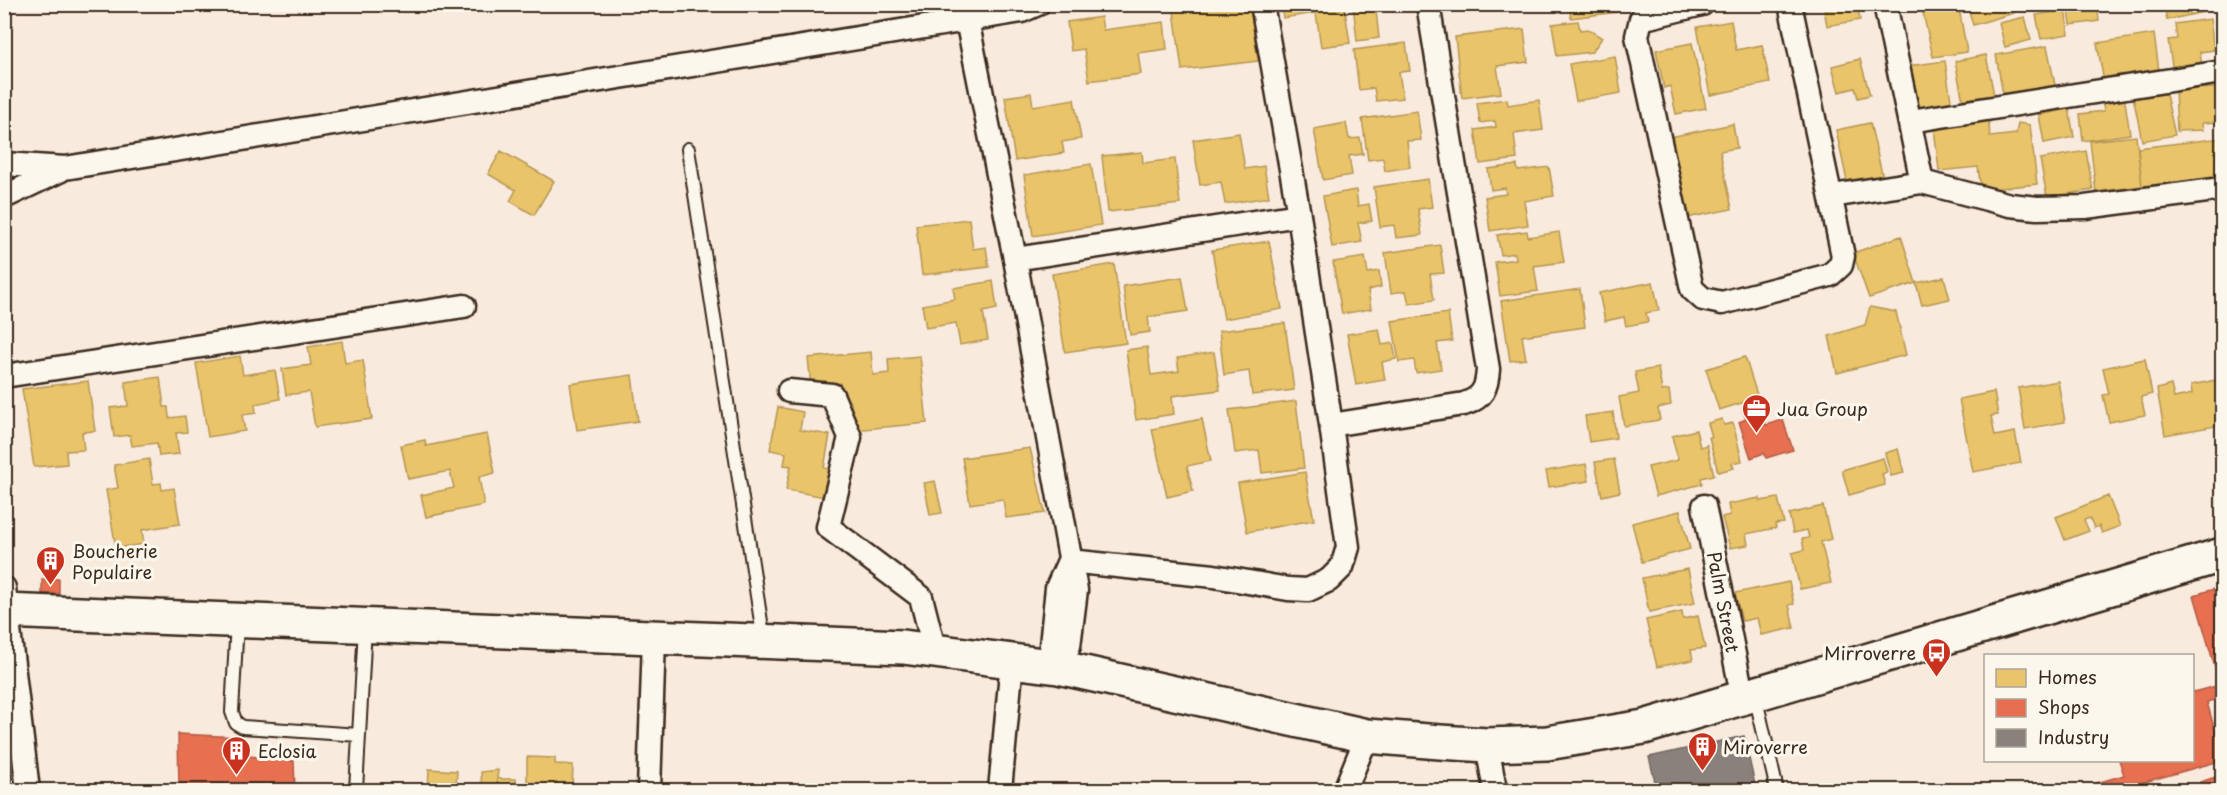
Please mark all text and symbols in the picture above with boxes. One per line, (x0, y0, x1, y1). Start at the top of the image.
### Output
office icon: Jua Group (1740, 392, 1772, 434)
place label: Jua Group (1777, 395, 1868, 422)
place label: Boucherie Populaire (72, 537, 158, 585)
building icon: Boucherie Populaire (35, 544, 67, 586)
street label: Palm Street (1701, 549, 1747, 655)
bus stop icon: Mirroverre (1921, 636, 1953, 678)
place label: Mirroverre (1824, 639, 1916, 666)
legend (1984, 654, 2194, 762)
text: Homes (2038, 663, 2096, 690)
text: Shops (2038, 693, 2089, 720)
text: Industry (2038, 723, 2109, 750)
building icon: Miroverre (1686, 730, 1718, 772)
place label: Miroverre (1723, 733, 1808, 760)
building icon: Eclosia (221, 734, 253, 776)
place label: Eclosia (258, 737, 317, 764)

